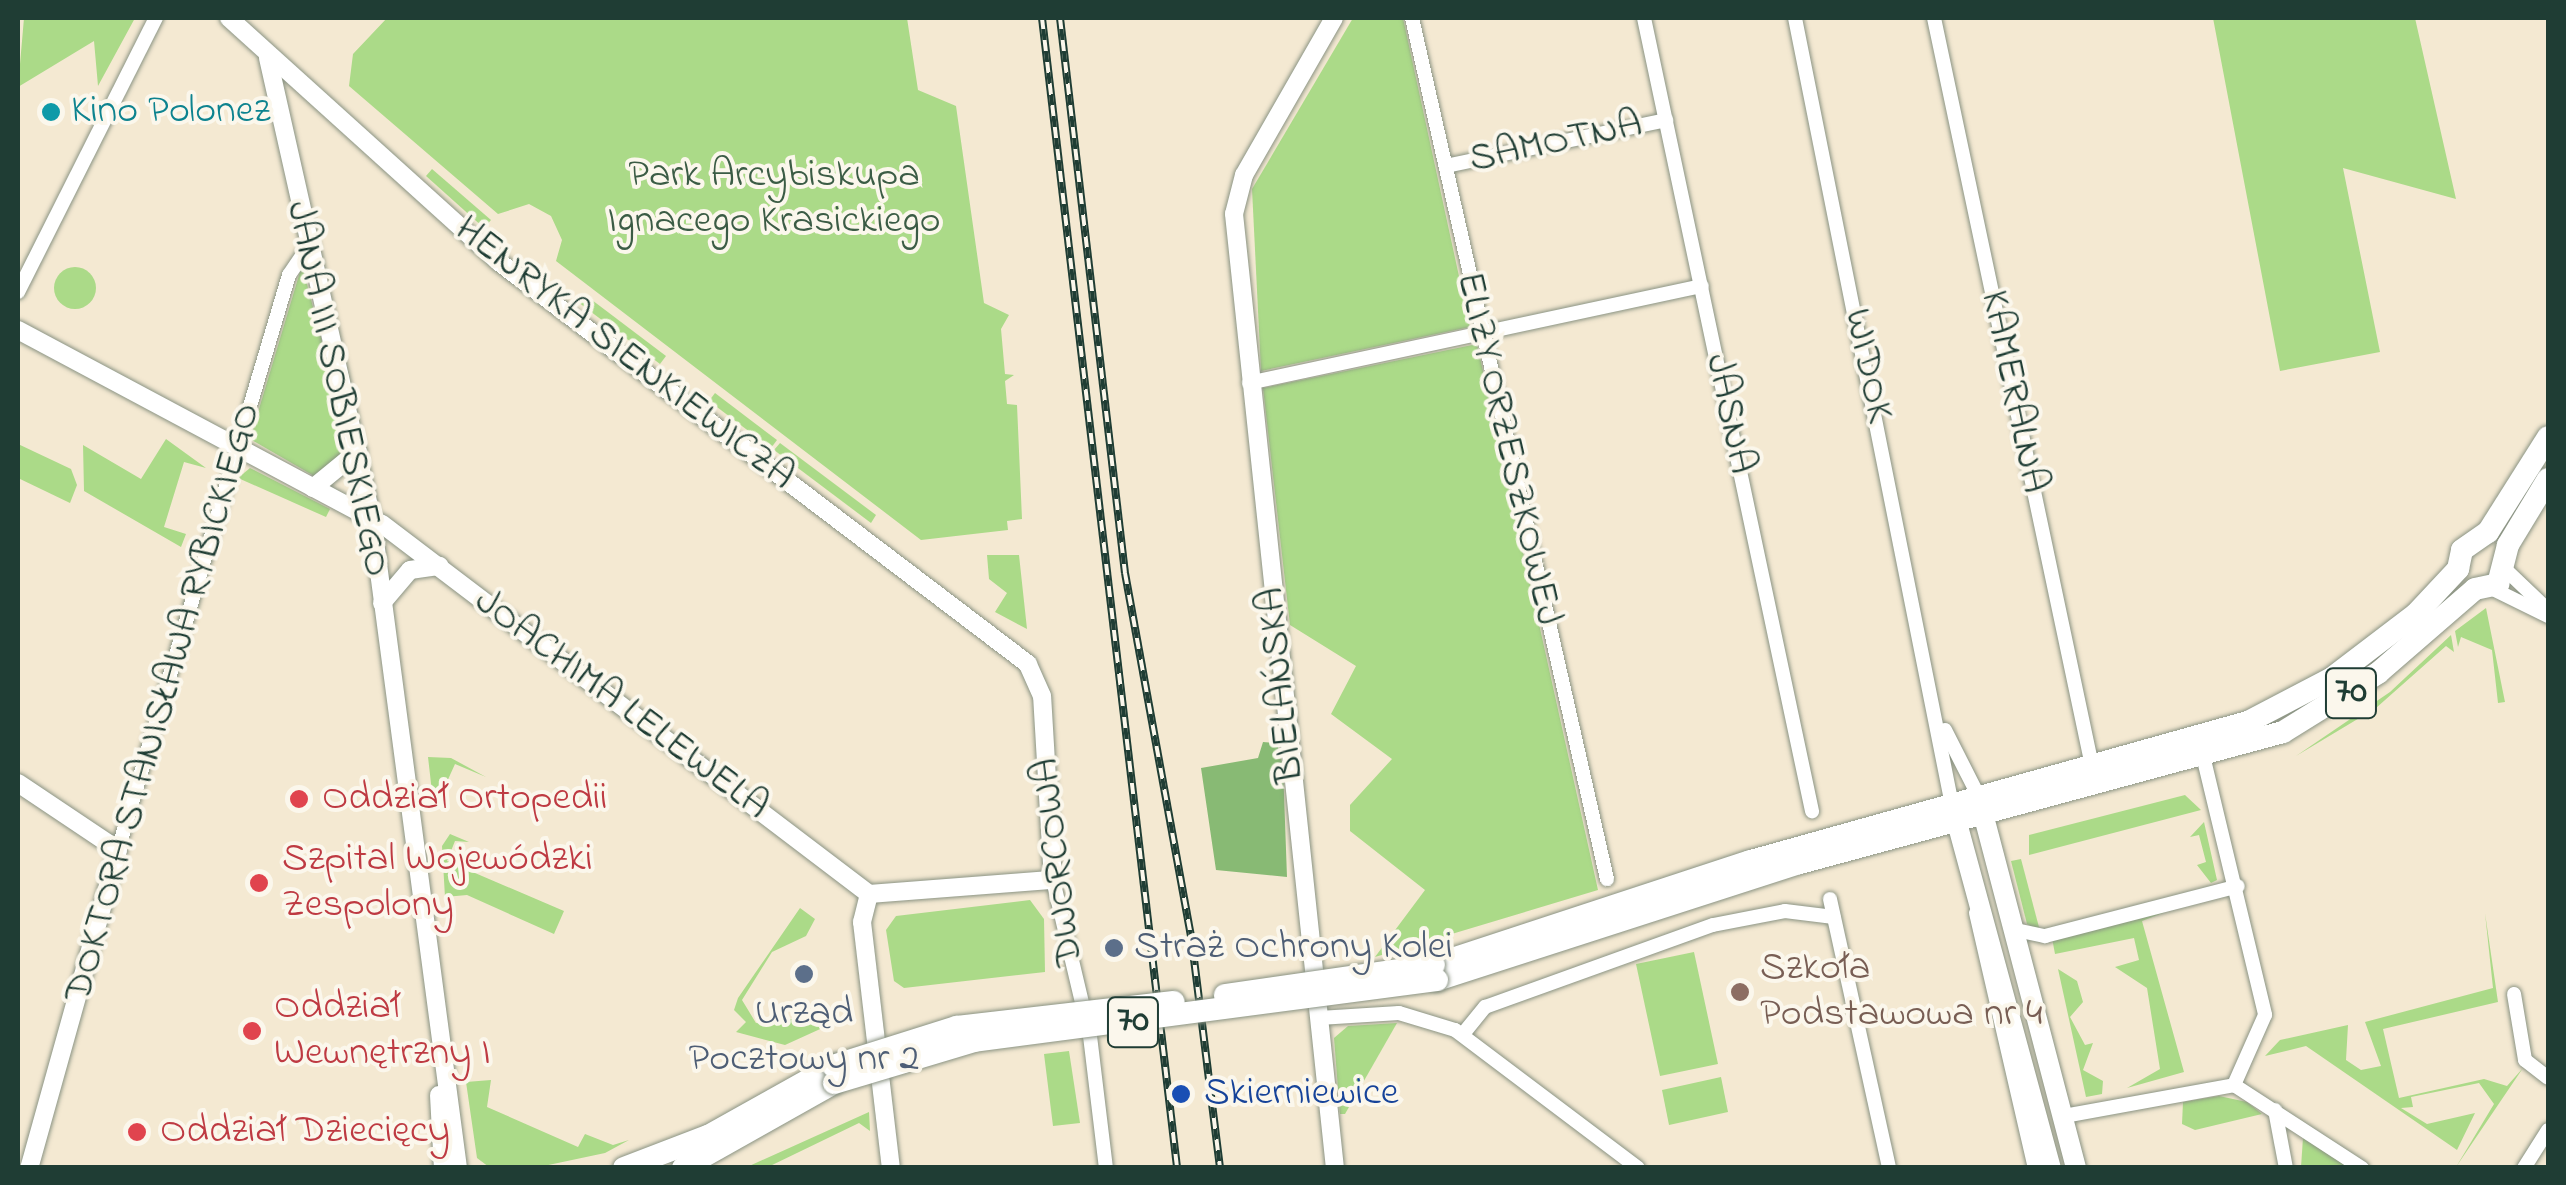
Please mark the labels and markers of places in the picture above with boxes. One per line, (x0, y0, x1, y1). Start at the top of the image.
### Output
place label: Kino Polonez (71, 88, 270, 136)
marker: Kino Polonez (40, 101, 62, 123)
place label: Oddział Ortopedii (322, 775, 607, 823)
marker: Oddział Ortopedii (286, 786, 312, 812)
place label: Szpital Wojewódzki Zespolony (282, 836, 593, 930)
marker: Szpital Wojewódzki Zespolony (246, 870, 272, 896)
place label: Straż Ochrony Kolei (1134, 924, 1453, 972)
marker: Straż Ochrony Kolei (1103, 937, 1125, 959)
place label: Szkoła Podstawowa nr 4 (1760, 945, 2043, 1039)
marker: Urząd Pocztowy nr 2 (793, 963, 815, 985)
marker: Szkoła Podstawowa nr 4 (1729, 981, 1751, 1003)
place label: Oddział Wewnętrzny I (274, 984, 491, 1078)
place label: Urząd Pocztowy nr 2 (689, 990, 919, 1084)
marker: Oddział Wewnętrzny I (239, 1018, 265, 1044)
place label: Skierniewice (1204, 1070, 1399, 1118)
marker: Skierniewice (1168, 1081, 1194, 1107)
place label: Oddział Dziecięcy (160, 1108, 450, 1156)
marker: Oddział Dziecięcy (124, 1119, 150, 1145)

